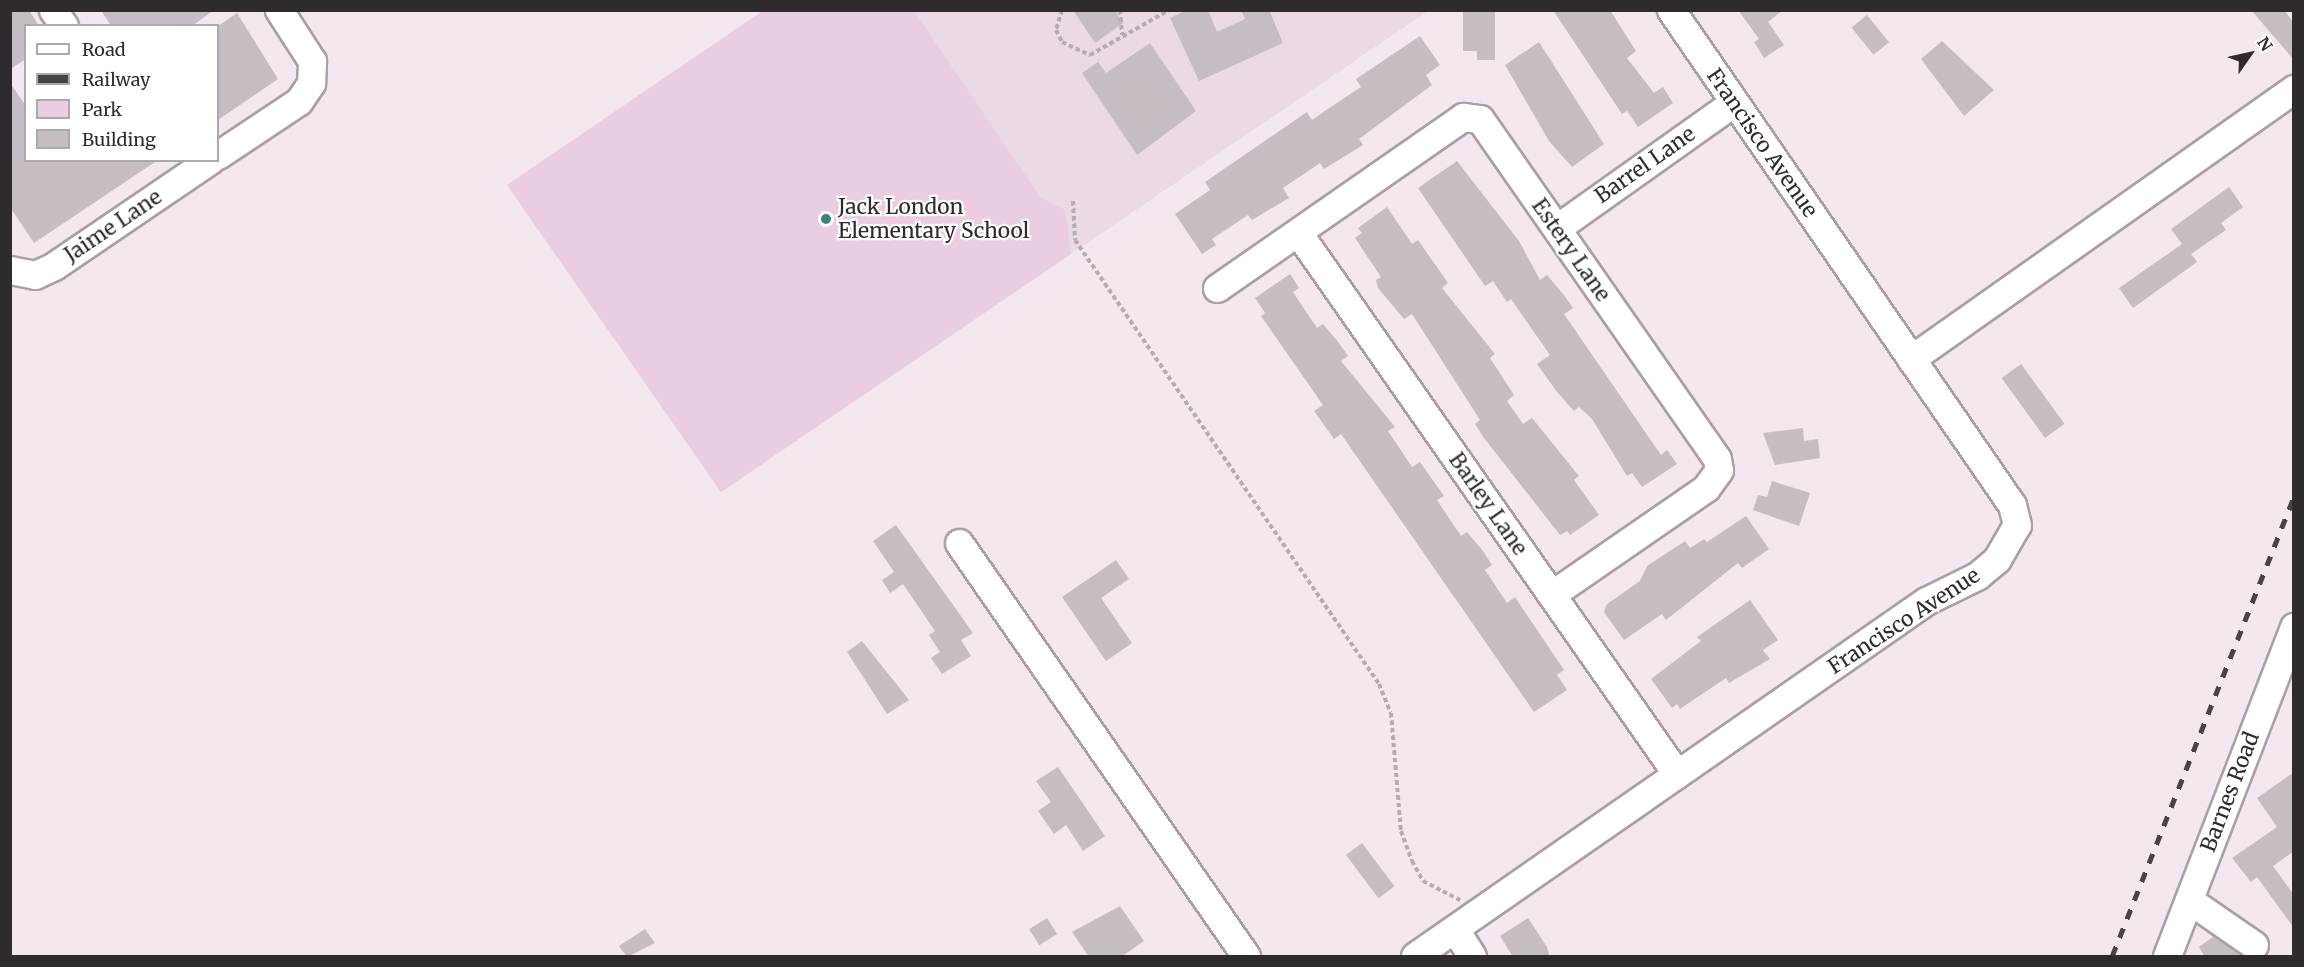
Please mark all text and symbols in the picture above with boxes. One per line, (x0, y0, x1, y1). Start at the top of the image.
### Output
legend (24, 24, 219, 162)
north arrow (2220, 24, 2280, 84)
text: N (2253, 33, 2277, 55)
text: Road (82, 38, 126, 61)
street label: Francisco Avenue (1701, 64, 1823, 222)
text: Railway (82, 68, 150, 91)
text: Park (82, 98, 122, 121)
street label: Barrel Lane (1590, 121, 1700, 209)
text: Building (82, 128, 156, 151)
street label: Jaime Lane (60, 184, 166, 268)
place label: Jack London Elementary School (838, 194, 1029, 244)
street label: Estery Lane (1526, 194, 1616, 306)
marker: Jack London Elementary School (819, 212, 833, 226)
street label: Barley Lane (1443, 448, 1533, 560)
street label: Francisco Avenue (1823, 563, 1985, 679)
street label: Barnes Road (2196, 728, 2264, 856)

